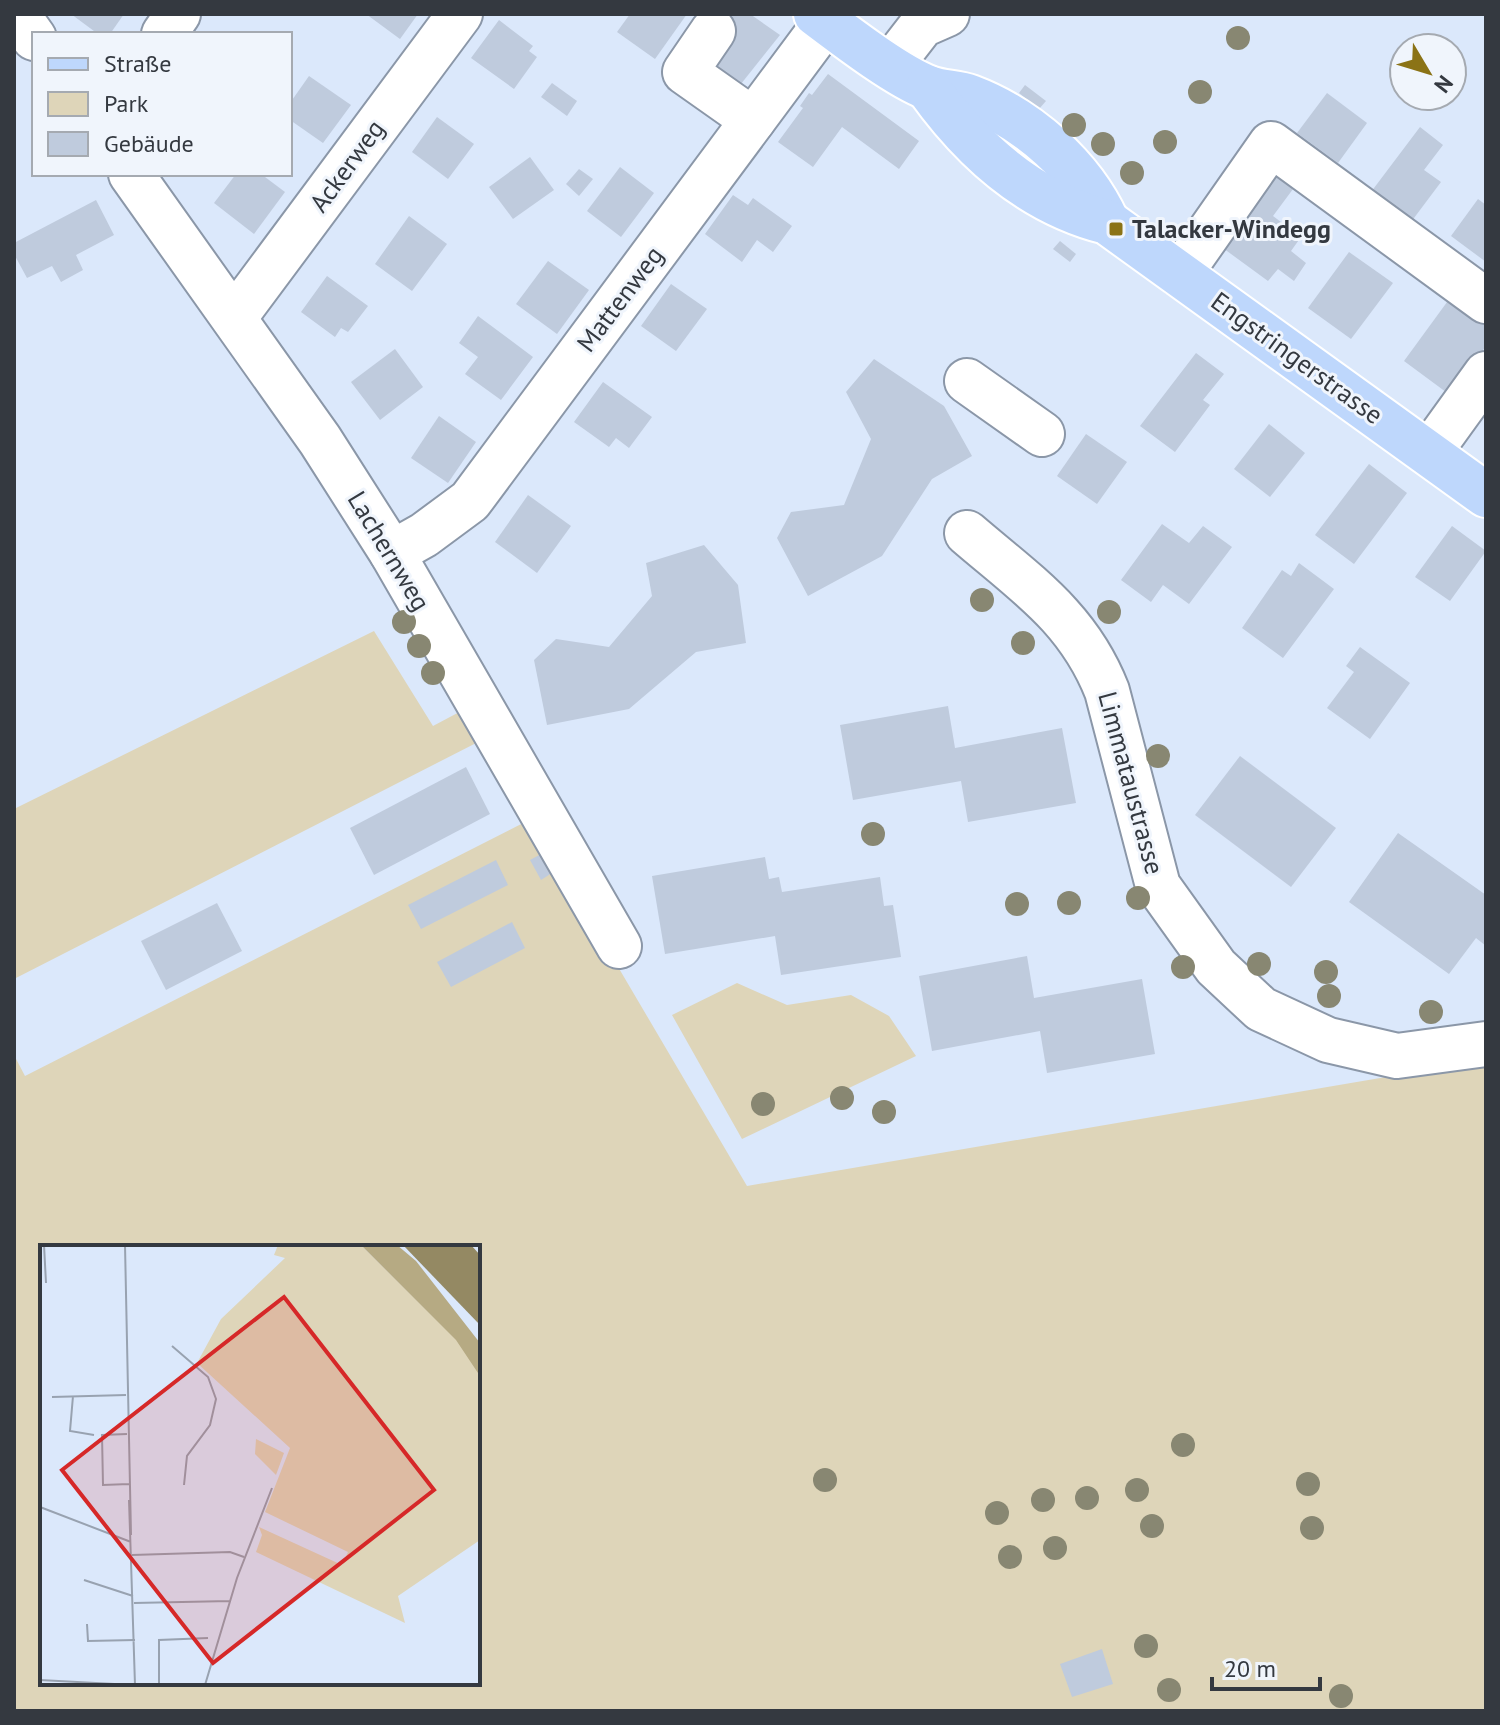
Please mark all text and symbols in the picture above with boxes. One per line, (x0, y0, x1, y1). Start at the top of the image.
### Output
legend (32, 32, 292, 176)
north arrow (1388, 32, 1468, 112)
text: Straße (104, 48, 171, 79)
text: N (1428, 70, 1459, 99)
text: Park (104, 88, 149, 119)
street label: Ackerweg (302, 113, 391, 218)
text: Gebäude (104, 128, 194, 159)
place label: Talacker-Windegg (1132, 212, 1331, 245)
marker: Talacker-Windegg (1107, 220, 1125, 238)
street label: Mattenweg (569, 239, 670, 358)
street label: Engstringerstrasse (1205, 284, 1390, 431)
street label: Lachernweg (341, 485, 438, 617)
street label: Limmataustrasse (1091, 688, 1172, 878)
inset map (40, 1245, 480, 1685)
scale bar (1212, 1641, 1320, 1691)
text: 20 m (1224, 1653, 1276, 1684)

